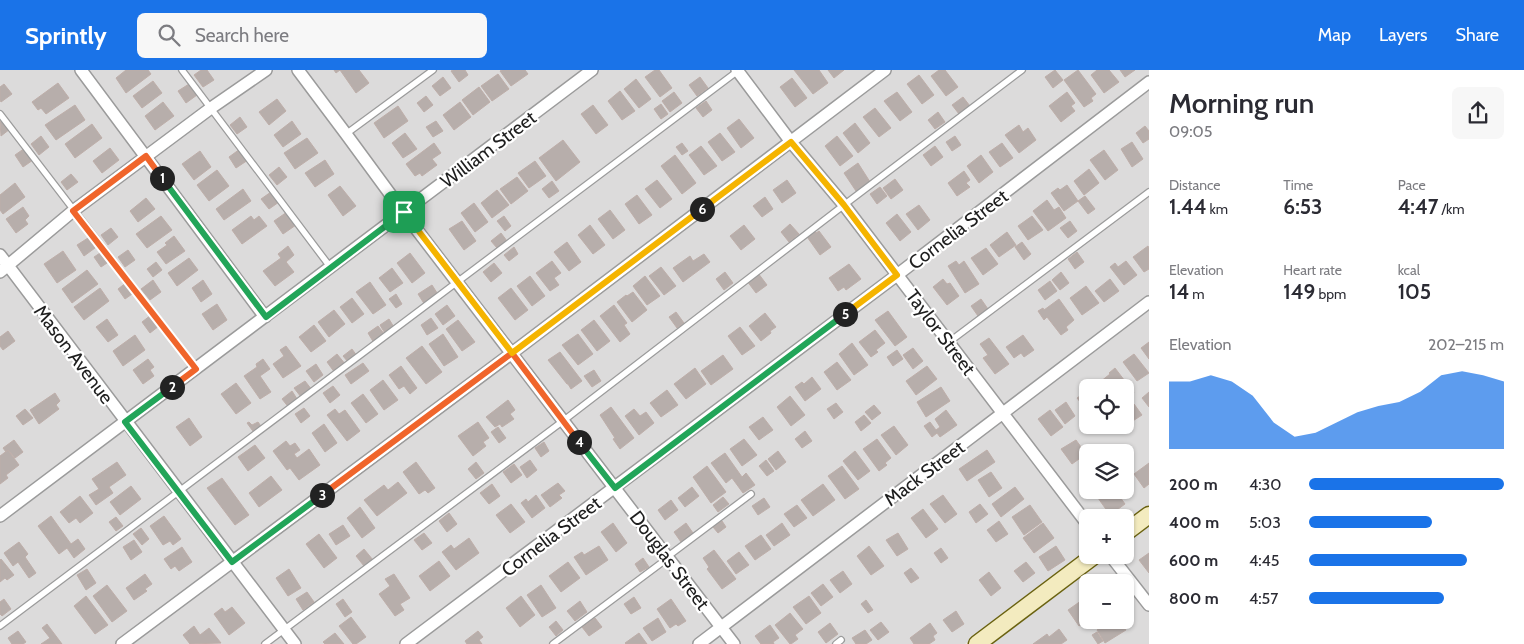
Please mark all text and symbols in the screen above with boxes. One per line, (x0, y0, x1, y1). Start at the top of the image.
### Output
search box (137, 13, 487, 58)
text: Sprintly (25, 21, 107, 50)
icon: search (155, 21, 183, 49)
text: Search here (195, 24, 289, 47)
text: Map (1318, 24, 1351, 46)
text: Layers (1379, 24, 1428, 46)
text: Share (1456, 24, 1499, 46)
text: Morning run (1169, 86, 1314, 120)
button: share (1452, 87, 1504, 139)
street label: William Street (436, 106, 541, 193)
text: 09:05 (1169, 122, 1212, 141)
pin: 1 (150, 166, 174, 190)
text: 1 (160, 169, 165, 187)
text: Distance (1169, 176, 1221, 194)
text: Time (1283, 176, 1313, 194)
text: Pace (1398, 176, 1426, 194)
street label: Cornelia Street (904, 184, 1013, 274)
pin (383, 191, 425, 233)
text: 1.44 (1169, 194, 1206, 219)
text: 6:53 (1283, 194, 1322, 219)
text: 4:47 (1398, 194, 1438, 219)
pin: 6 (690, 196, 714, 222)
icon: arrive (390, 198, 418, 226)
text: 6 (699, 200, 706, 218)
text: km (1206, 200, 1228, 218)
text: /km (1438, 200, 1465, 218)
text: Elevation (1169, 261, 1224, 279)
text: Heart rate (1283, 261, 1342, 279)
text: kcal (1398, 261, 1420, 279)
text: 14 (1169, 279, 1189, 304)
text: 149 (1283, 279, 1315, 304)
text: 105 (1398, 279, 1431, 304)
street label: Taylor Street (901, 285, 981, 380)
text: m (1189, 285, 1205, 303)
text: bpm (1315, 285, 1346, 303)
street label: Mason Avenue (29, 300, 118, 409)
pin: 5 (832, 302, 858, 326)
text: 5 (842, 305, 849, 323)
text: Elevation (1169, 335, 1232, 354)
text: 202–215 m (1428, 335, 1504, 354)
pin: 2 (160, 374, 184, 400)
text: 2 (169, 378, 176, 396)
map controls (1079, 379, 1134, 629)
button: locate (1079, 379, 1134, 434)
pin: 4 (566, 430, 592, 454)
text: 4 (575, 433, 584, 451)
street label: Mack Street (880, 435, 970, 511)
button: layers (1079, 444, 1134, 499)
text: 200 m (1169, 475, 1218, 494)
text: 4:30 (1249, 475, 1281, 494)
pin: 3 (310, 482, 334, 508)
text: 3 (319, 486, 326, 504)
street label: Cornelia Street (497, 491, 606, 581)
street label: Douglas Street (625, 506, 715, 615)
button: + (1079, 509, 1134, 564)
text: 400 m (1169, 513, 1219, 532)
text: 5:03 (1249, 513, 1281, 532)
text: 600 m (1169, 551, 1218, 570)
text: 4:45 (1249, 551, 1279, 570)
button: − (1079, 574, 1134, 629)
text: 800 m (1169, 589, 1219, 608)
text: 4:57 (1249, 589, 1278, 608)

